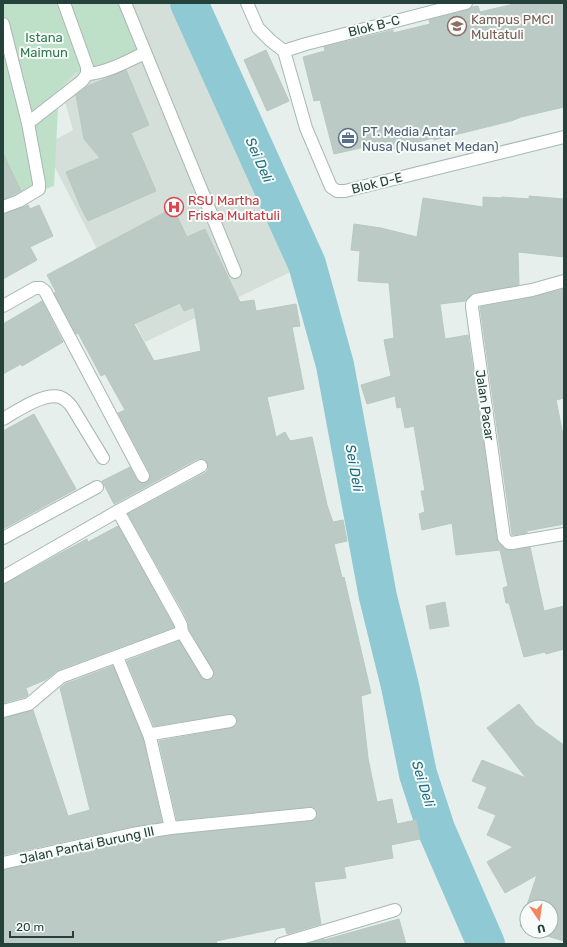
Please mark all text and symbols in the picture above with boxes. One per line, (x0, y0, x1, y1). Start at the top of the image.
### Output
street label: Blok B-C (347, 12, 402, 40)
place label: Kampus PMCI Multatuli (471, 12, 554, 42)
school or university icon: Kampus PMCI Multatuli (446, 15, 468, 37)
park label: Istana Maimun (20, 30, 68, 60)
place label: PT. Media Antar Nusa (Nusanet Medan) (362, 124, 499, 154)
office icon: PT. Media Antar Nusa (Nusanet Medan) (337, 127, 359, 149)
water label: Sei Deli (242, 135, 277, 186)
street label: Blok D-E (350, 169, 404, 197)
place label: RSU Martha Friska Multatuli (188, 193, 280, 223)
hospital icon: RSU Martha Friska Multatuli (163, 196, 185, 218)
street label: Jalan Pacar (473, 369, 497, 441)
water label: Sei Deli (341, 443, 367, 494)
water label: Sei Deli (408, 759, 438, 810)
street label: Jalan Pantai Burung III (18, 823, 156, 868)
north arrow (519, 899, 559, 939)
scale bar (10, 913, 73, 939)
text: 20 m (16, 920, 44, 934)
text: U (536, 921, 546, 935)

